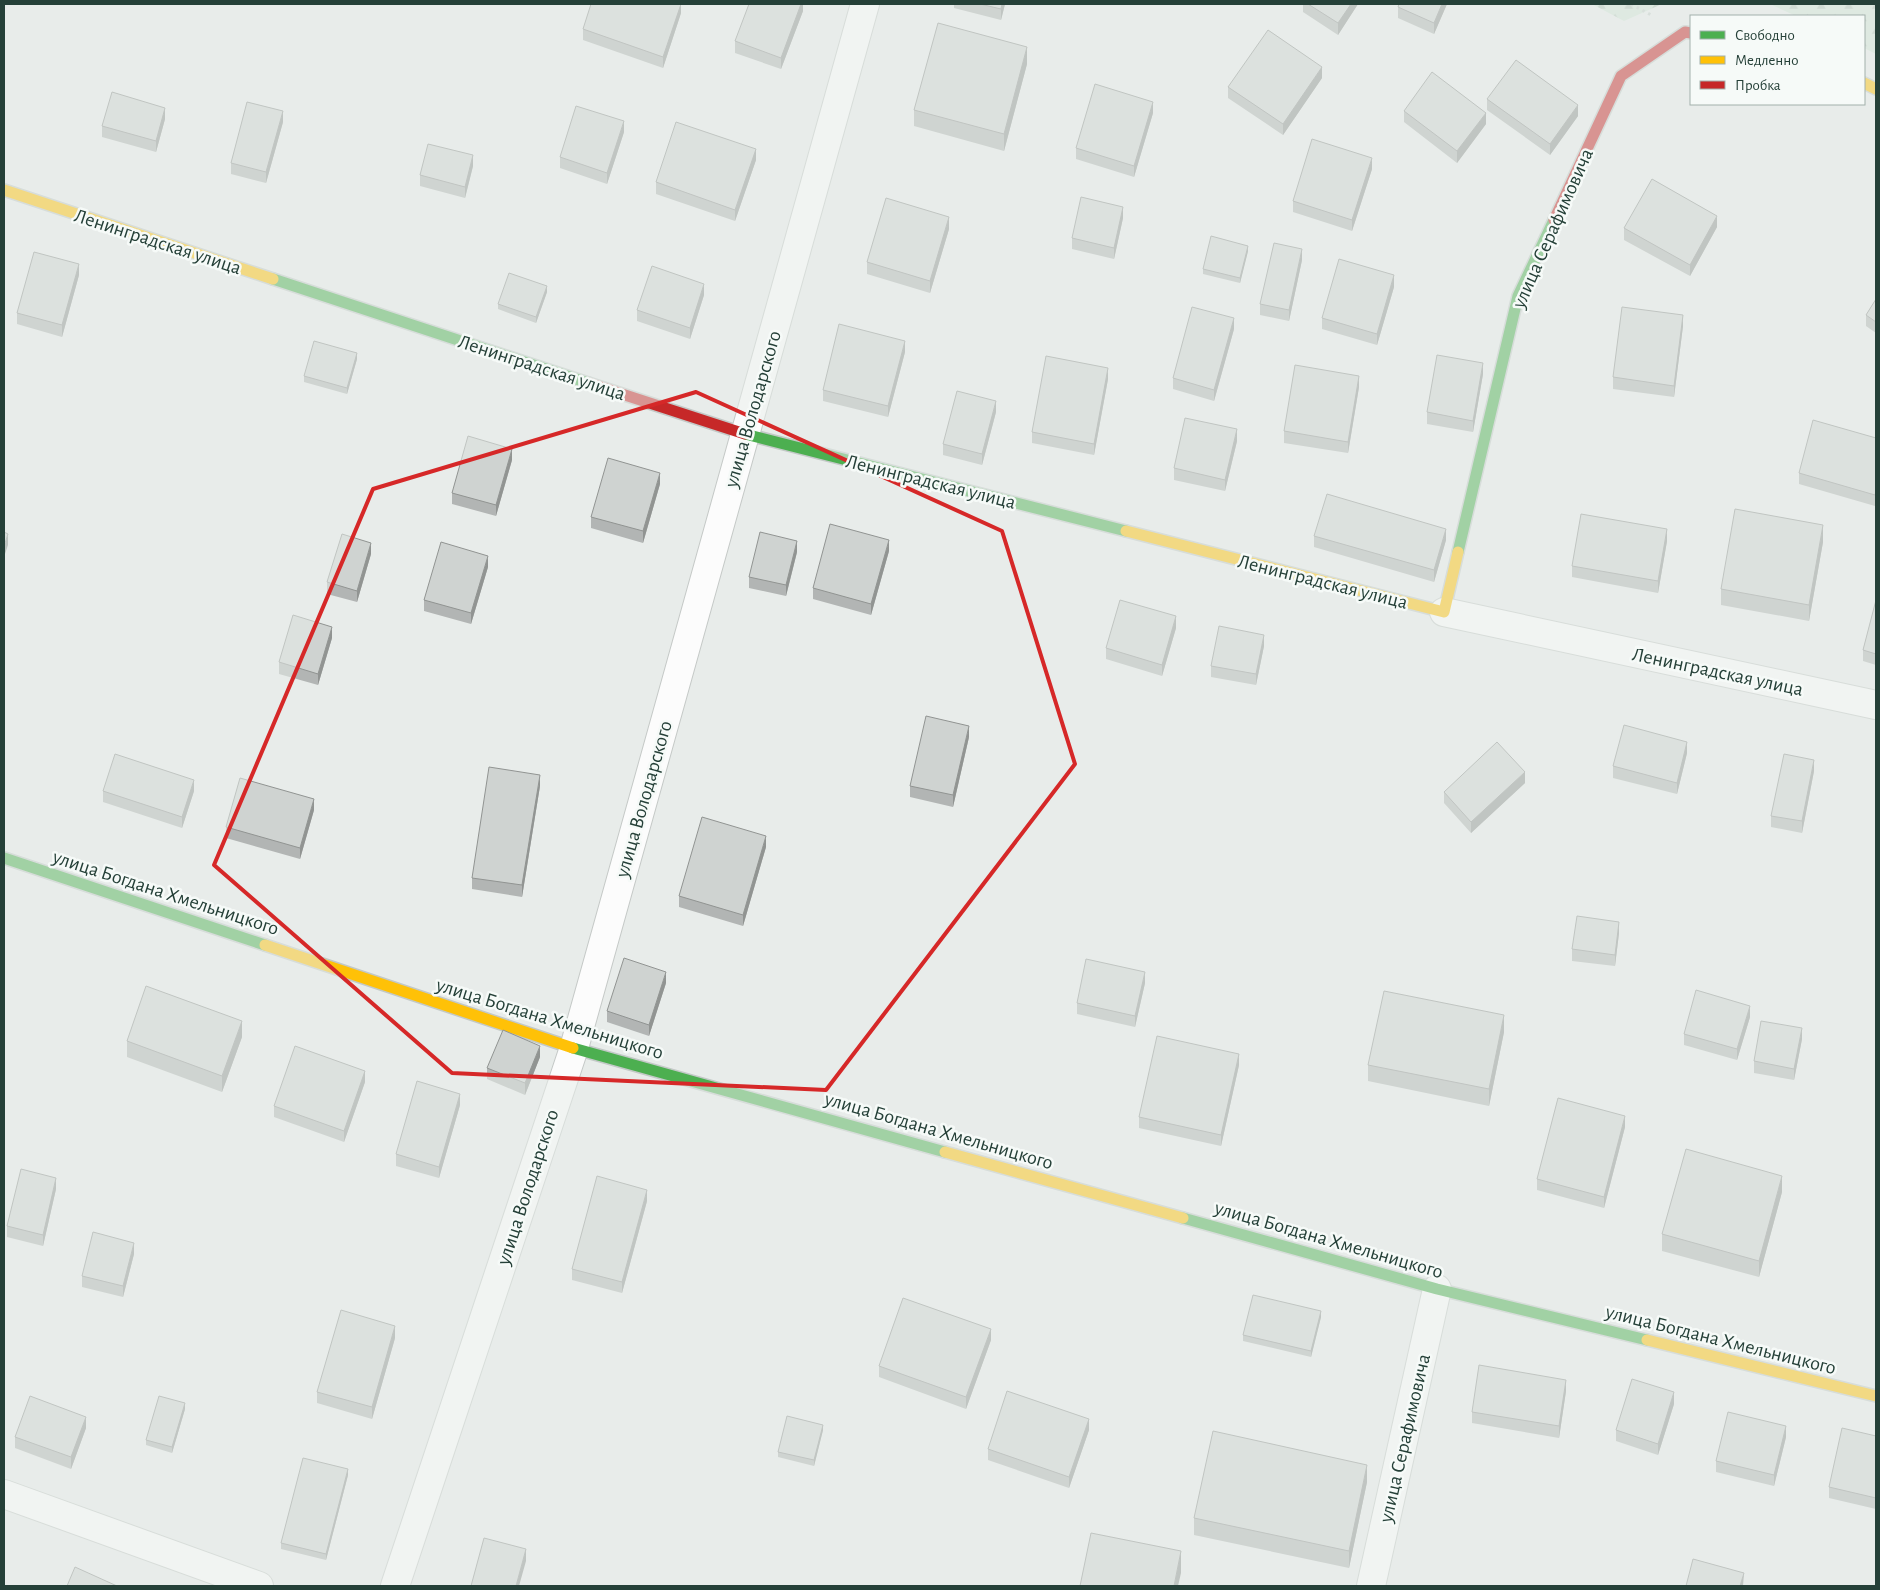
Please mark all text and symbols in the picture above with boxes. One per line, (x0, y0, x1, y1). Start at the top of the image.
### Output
legend (1690, 15, 1865, 105)
text: Свободно (1735, 28, 1795, 43)
text: Медленно (1735, 53, 1799, 68)
text: Пробка (1735, 78, 1781, 93)
street label: улица Серафимовича (1508, 146, 1597, 312)
street label: Ленинградская улица (72, 206, 244, 278)
street label: улица Володарского (721, 329, 785, 491)
street label: Ленинградская улица (456, 332, 628, 404)
street label: Ленинградская улица (844, 451, 1018, 513)
street label: Ленинградская улица (1236, 551, 1410, 613)
street label: Ленинградская улица (1630, 644, 1805, 700)
street label: улица Володарского (612, 719, 676, 881)
street label: улица Богдана Хмельницкого (49, 847, 281, 939)
street label: улица Богдана Хмельницкого (433, 975, 666, 1063)
street label: улица Богдана Хмельницкого (821, 1088, 1055, 1173)
street label: улица Володарского (493, 1107, 563, 1268)
street label: улица Богдана Хмельницкого (1211, 1197, 1445, 1282)
street label: улица Богдана Хмельницкого (1603, 1301, 1838, 1378)
street label: улица Серафимовича (1376, 1352, 1434, 1525)

